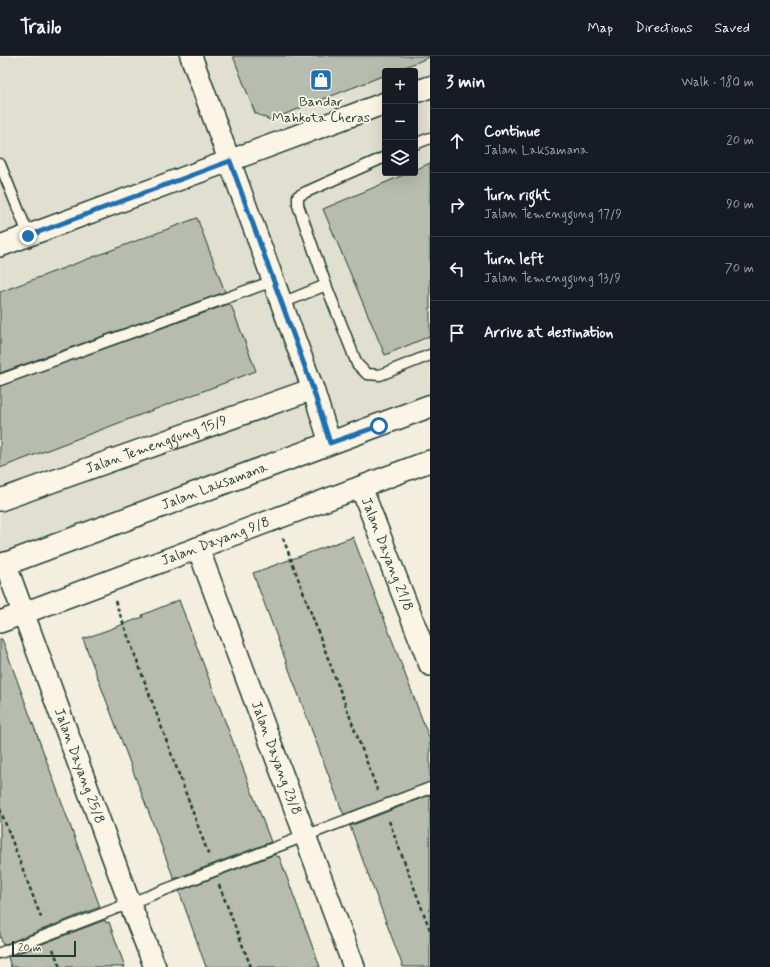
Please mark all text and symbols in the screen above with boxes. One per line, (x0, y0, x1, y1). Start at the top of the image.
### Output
text: Trailo (20, 15, 62, 40)
text: Map (587, 19, 613, 37)
text: Directions (635, 19, 693, 37)
text: Saved (715, 19, 750, 37)
shop icon: Bandar Mahkota Cheras (308, 67, 334, 93)
map controls (382, 68, 418, 176)
button: + (382, 68, 418, 104)
text: 3 min (446, 71, 485, 93)
text: Walk · 180 m (681, 74, 754, 91)
place label: Bandar Mahkota Cheras (272, 93, 370, 127)
button: − (382, 104, 418, 140)
text: Continue (484, 122, 540, 142)
icon: ahead (446, 130, 468, 152)
text: 20 m (726, 132, 754, 149)
button: layers (382, 140, 418, 176)
text: Jalan Laksamana (484, 142, 588, 159)
text: Turn right (484, 186, 551, 206)
icon: right (446, 194, 468, 216)
text: 90 m (726, 196, 754, 213)
text: Jalan Temenggung 17/9 (484, 206, 622, 223)
route end (19, 227, 37, 245)
text: Turn left (484, 250, 544, 270)
icon: left (446, 258, 468, 280)
text: 70 m (725, 260, 754, 277)
text: Jalan Temenggung 13/9 (484, 270, 621, 287)
icon: arrive (446, 322, 468, 344)
text: Arrive at destination (484, 323, 613, 343)
street label: Jalan Temenggung 15/9 (83, 411, 230, 478)
route start (370, 417, 388, 435)
street label: Jalan Laksamana (159, 458, 271, 514)
street label: Jalan Dayang 21/8 (357, 495, 417, 614)
street label: Jalan Dayang 9/8 (159, 513, 272, 570)
street label: Jalan Dayang 23/8 (247, 698, 306, 817)
street label: Jalan Dayang 25/8 (50, 705, 109, 826)
scale bar (12, 939, 76, 958)
text: 20 m (18, 941, 41, 955)

